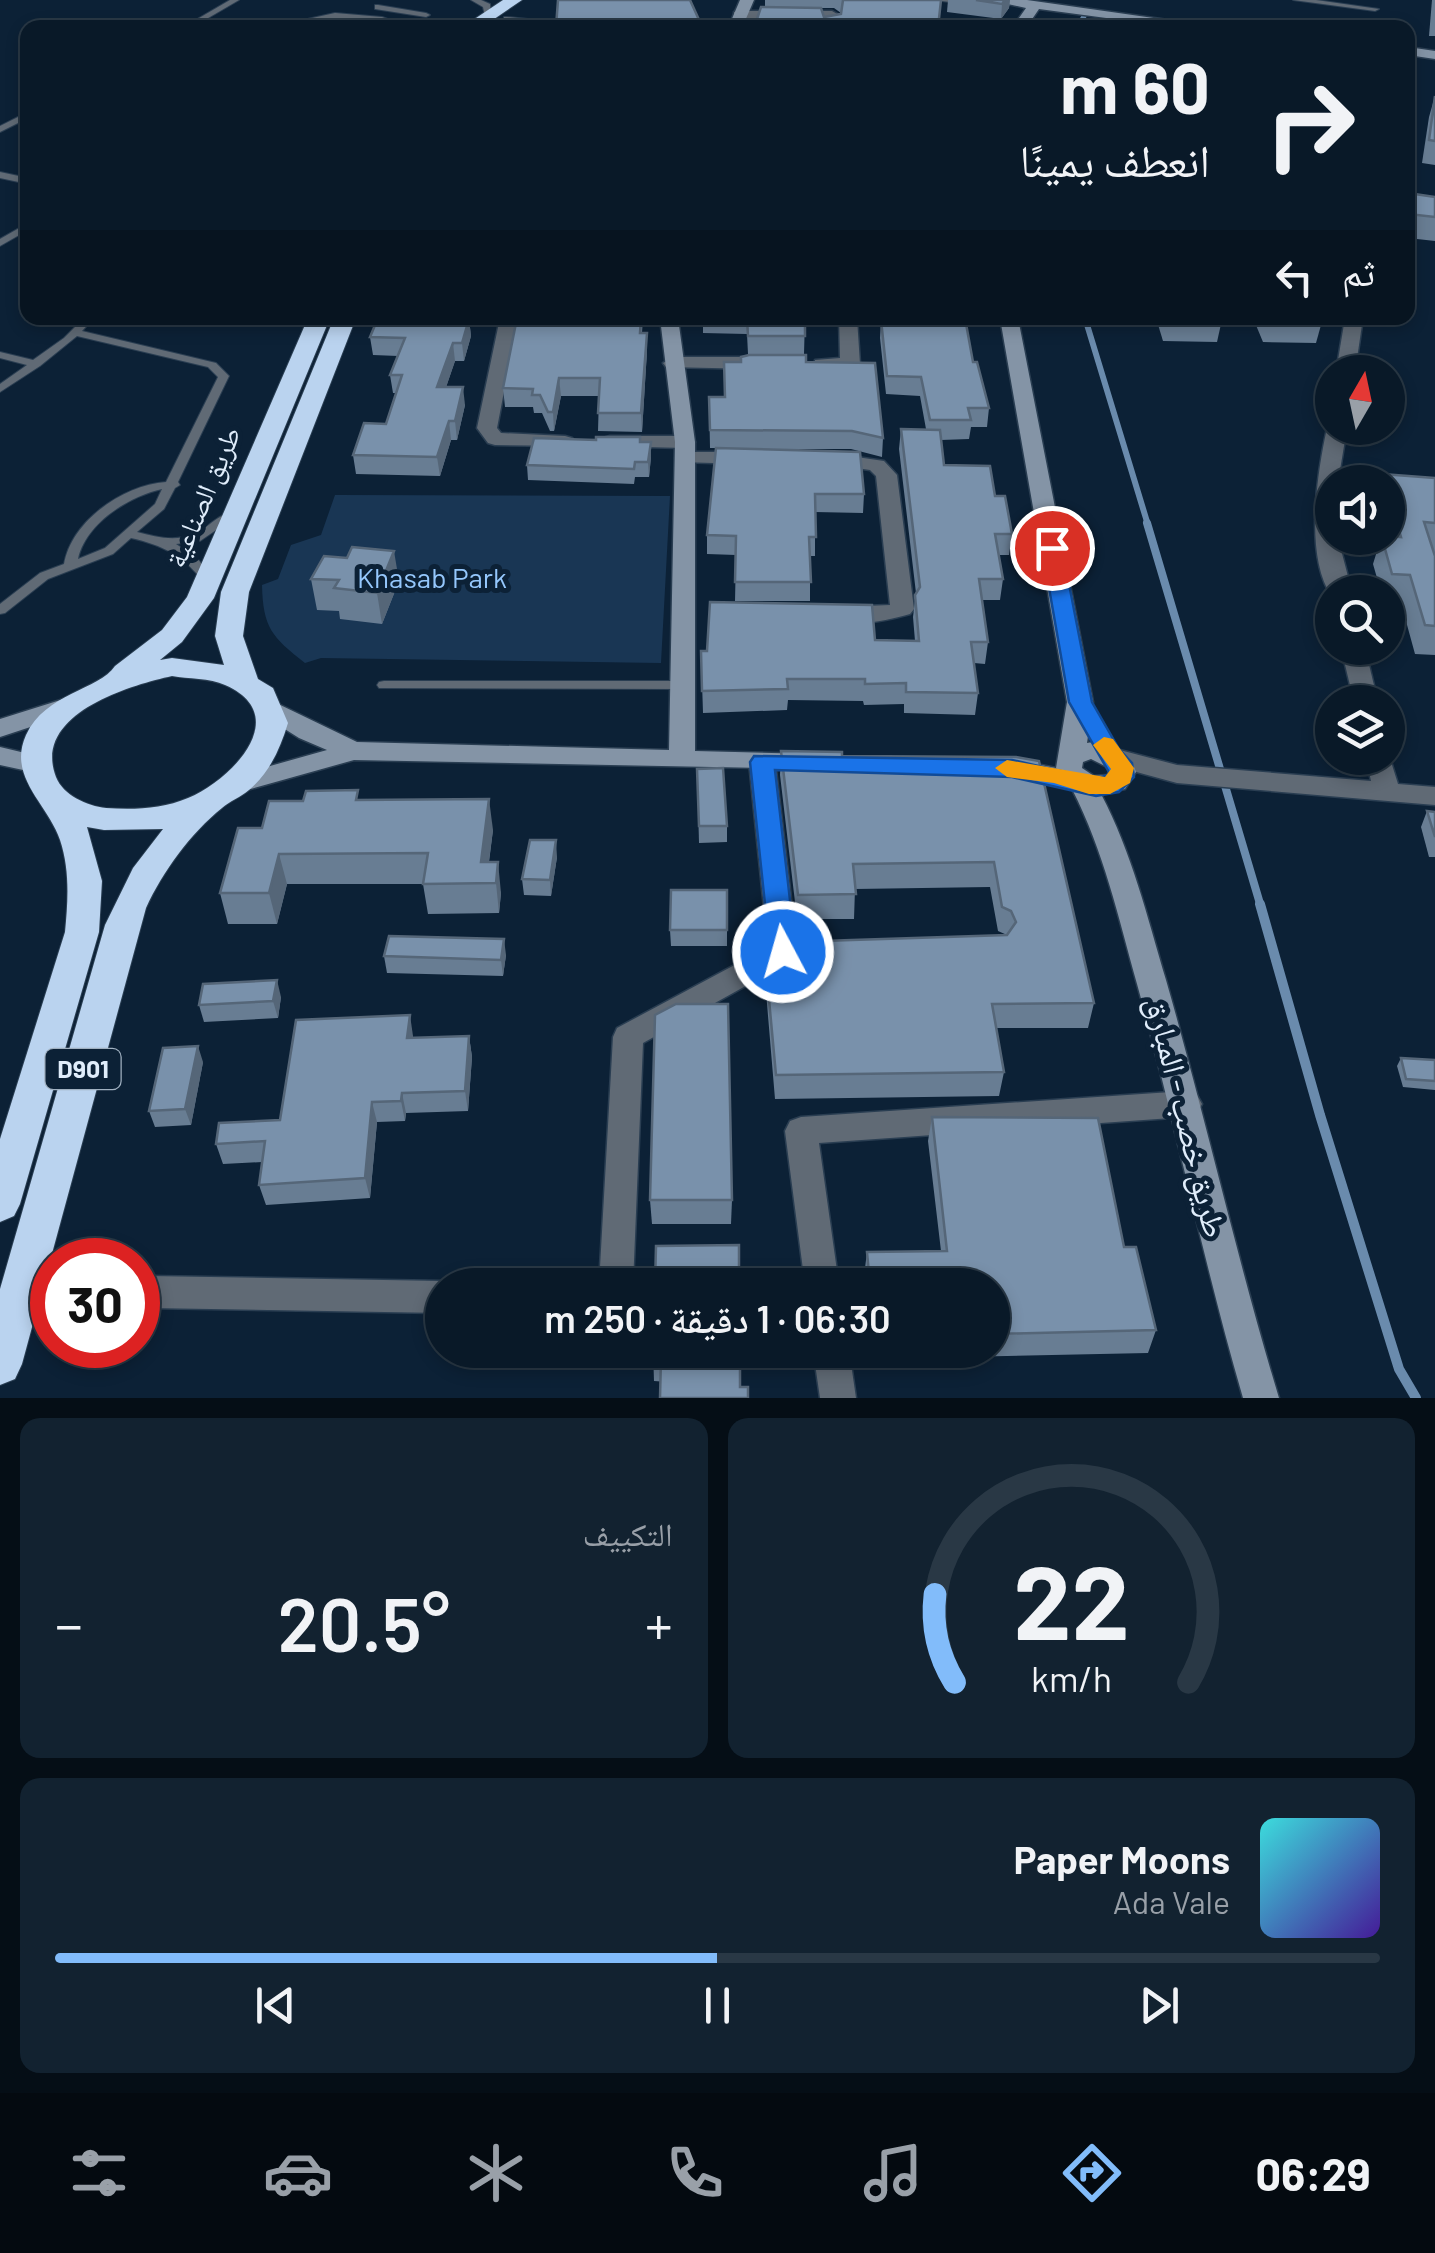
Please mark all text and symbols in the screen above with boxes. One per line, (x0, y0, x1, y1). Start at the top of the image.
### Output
text: 60 m (1060, 44, 1210, 128)
icon: right (1245, 60, 1375, 190)
text: انعطف يمينًا (1019, 132, 1210, 186)
text: ثم (1342, 248, 1375, 294)
icon: left (1267, 250, 1322, 305)
north arrow (1315, 355, 1405, 445)
map controls (1315, 355, 1405, 775)
street label: طريق الصناعية (157, 421, 249, 573)
button: sound (1315, 465, 1405, 555)
pin (1010, 506, 1095, 591)
icon: arrive (1025, 521, 1080, 576)
park label: Khasab Park (357, 560, 507, 594)
button: search (1315, 575, 1405, 665)
button: layers (1315, 685, 1405, 775)
position arrow (731, 900, 835, 1004)
street label: طريق خصب - المبارق (1137, 992, 1236, 1242)
road number: D901 (46, 1049, 120, 1089)
speed limit sign: 30 (30, 1238, 160, 1368)
text: 06:30 · 1 دقيقة · 250 m (544, 1295, 891, 1341)
text: التكييف (583, 1514, 673, 1552)
text: 22 (1013, 1536, 1129, 1661)
text: 20.5° (277, 1577, 450, 1667)
text: − (55, 1590, 83, 1656)
text: + (645, 1590, 672, 1656)
text: km/h (1031, 1656, 1112, 1699)
text: Paper Moons (1014, 1836, 1230, 1882)
text: Ada Vale (1113, 1882, 1230, 1920)
icon: previous (248, 1978, 303, 2033)
icon: pause (690, 1978, 745, 2033)
icon: next (1132, 1978, 1187, 2033)
icon: filters (64, 2138, 134, 2208)
icon: car (263, 2138, 333, 2208)
icon: climate (461, 2138, 531, 2208)
icon: phone (660, 2138, 730, 2208)
icon: music (858, 2138, 928, 2208)
icon: directions (1057, 2138, 1127, 2208)
text: 06:29 (1255, 2146, 1371, 2200)

